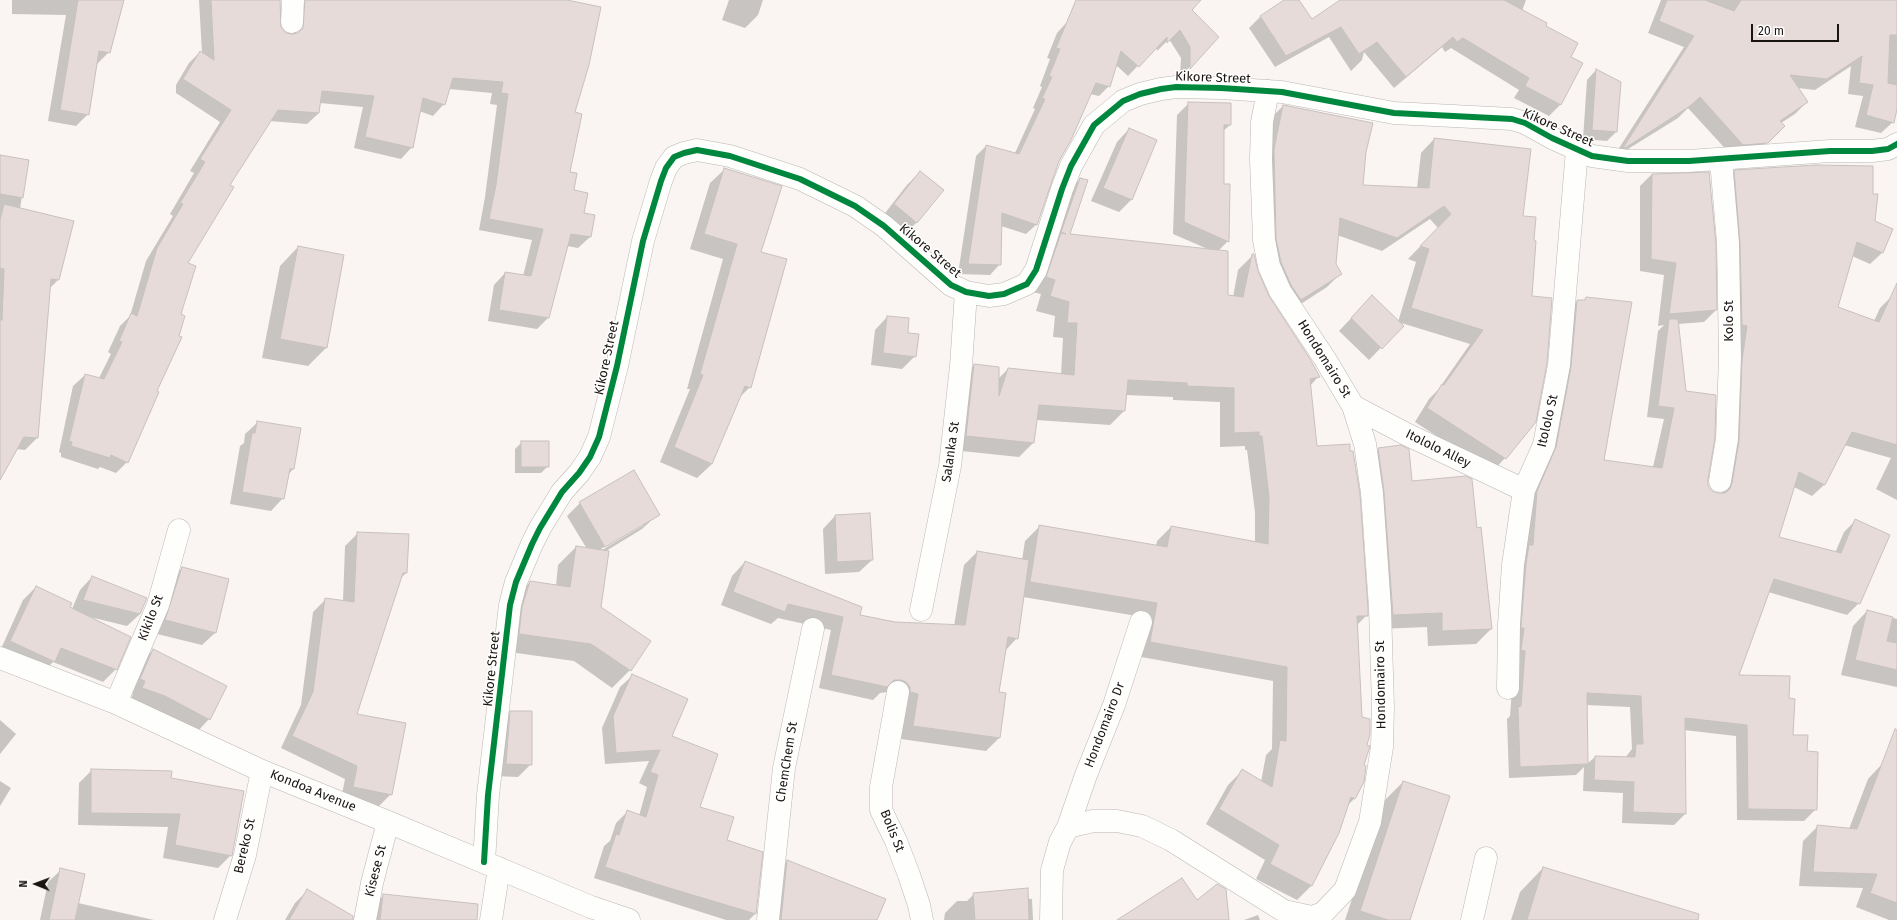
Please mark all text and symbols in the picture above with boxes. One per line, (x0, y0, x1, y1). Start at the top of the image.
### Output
scale bar (1753, 16, 1841, 42)
text: 20 m (1758, 24, 1784, 38)
street label: Kikore Street (1175, 69, 1251, 87)
street label: Kikore Street (1520, 105, 1596, 151)
street label: Kikore Street (896, 221, 964, 281)
street label: Kolo St (1721, 300, 1737, 342)
street label: Hondomairo St (1294, 317, 1354, 401)
street label: Kikore Street (591, 319, 623, 397)
street label: Itololo St (1534, 393, 1562, 449)
street label: Salanka St (939, 421, 963, 483)
street label: Itololo Alley (1403, 427, 1473, 471)
street label: Kikilo St (135, 593, 167, 643)
street label: Kikore Street (480, 630, 504, 708)
street label: Hondomairo St (1372, 641, 1390, 729)
street label: Hondomairo Dr (1082, 680, 1128, 770)
street label: ChemChem St (773, 721, 801, 803)
street label: Kondoa Avenue (268, 767, 358, 815)
street label: Bolis St (876, 808, 908, 854)
street label: Bereko St (231, 817, 259, 875)
street label: Kisese St (362, 843, 390, 899)
north arrow (16, 864, 56, 904)
text: N (17, 880, 30, 888)

